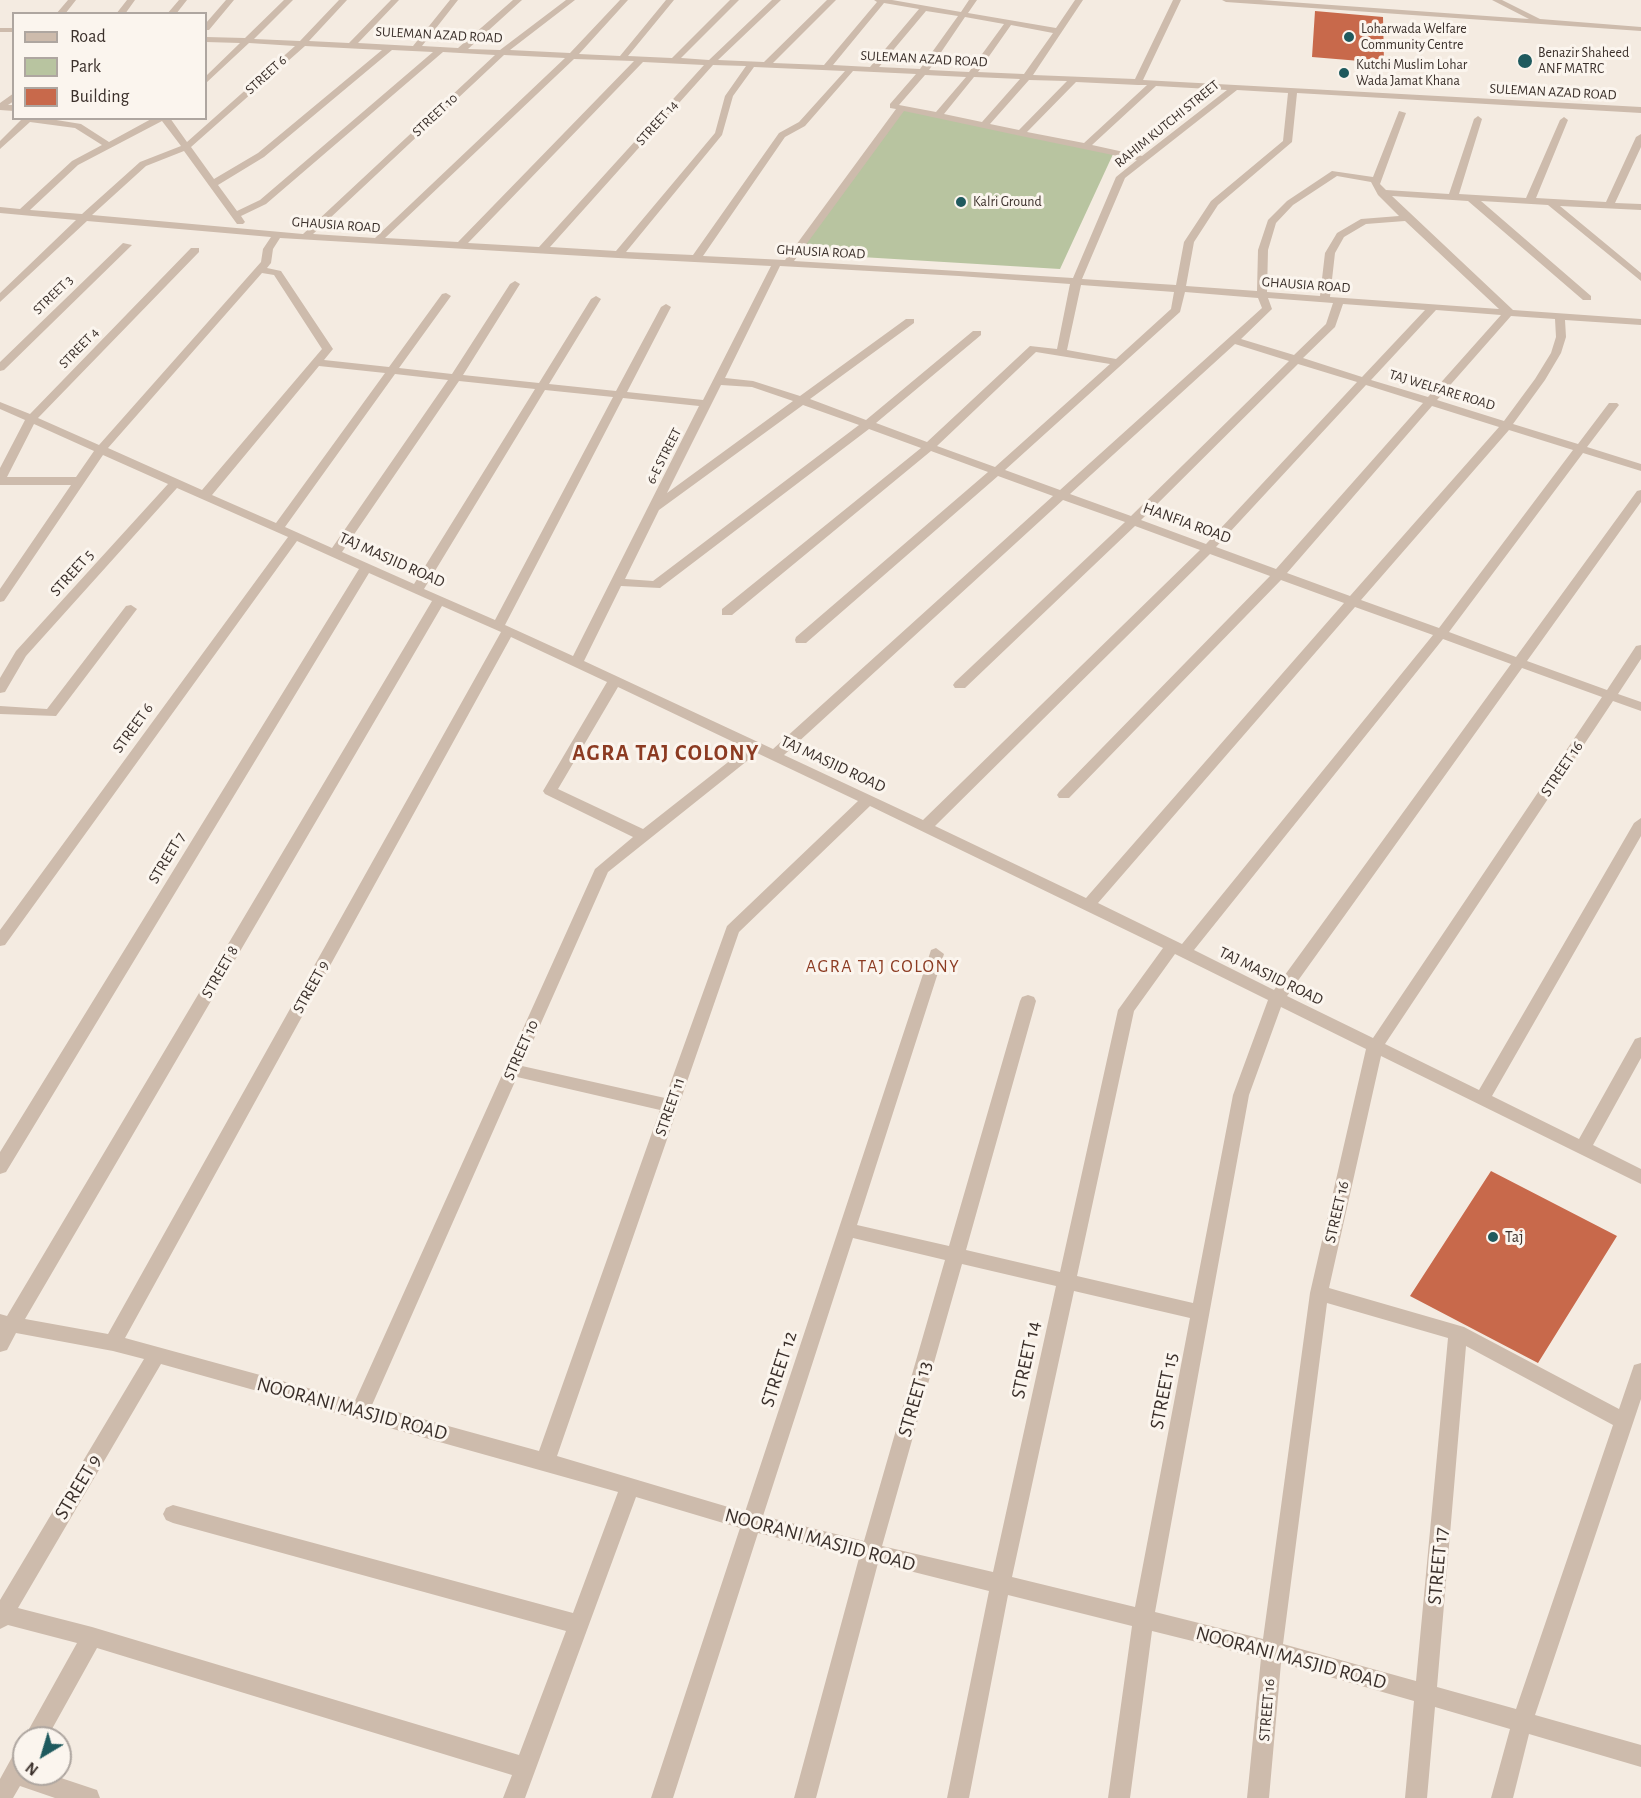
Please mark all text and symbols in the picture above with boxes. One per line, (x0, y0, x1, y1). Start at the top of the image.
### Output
legend (12, 12, 207, 120)
place label: Loharwada Welfare Community Centre (1361, 21, 1467, 54)
street label: SULEMAN AZAD ROAD (375, 23, 503, 47)
text: Road (70, 28, 106, 46)
marker: Loharwada Welfare Community Centre (1342, 30, 1356, 44)
place label: Benazir Shaheed ANF MATRC (1538, 45, 1629, 78)
street label: SULEMAN AZAD ROAD (860, 47, 988, 71)
street label: STREET 6 (242, 52, 290, 98)
marker: Benazir Shaheed ANF MATRC (1516, 52, 1534, 70)
place label: Kutchi Muslim Lohar Wada Jamat Khana (1356, 57, 1467, 90)
text: Park (70, 58, 101, 76)
marker: Kutchi Muslim Lohar Wada Jamat Khana (1337, 66, 1351, 80)
street label: RAHIM KUTCHI STREET (1111, 77, 1223, 171)
street label: SULEMAN AZAD ROAD (1489, 80, 1617, 104)
text: Building (70, 88, 129, 106)
street label: STREET 10 (409, 90, 461, 140)
street label: STREET 14 (632, 97, 682, 149)
place label: Kalri Ground (973, 194, 1042, 210)
marker: Kalri Ground (954, 195, 968, 209)
street label: GHAUSIA ROAD (291, 214, 381, 236)
street label: GHAUSIA ROAD (776, 241, 866, 263)
street label: STREET 3 (29, 272, 77, 318)
street label: GHAUSIA ROAD (1261, 274, 1351, 296)
street label: STREET 4 (55, 324, 103, 372)
street label: TAJ WELFARE ROAD (1387, 366, 1497, 414)
street label: 6-E STREET (643, 425, 685, 487)
street label: HANFIA ROAD (1140, 498, 1234, 548)
street label: TAJ MASJID ROAD (336, 528, 448, 592)
street label: STREET 5 (46, 546, 98, 600)
street label: STREET 6 (108, 699, 158, 757)
street label: TAJ MASJID ROAD (777, 731, 889, 797)
street label: STREET 16 (1536, 738, 1588, 800)
district label: AGRA TAJ COLONY (572, 740, 760, 766)
street label: STREET 7 (144, 829, 190, 887)
street label: STREET 8 (197, 942, 243, 1002)
street label: TAJ MASJID ROAD (1216, 942, 1326, 1010)
district label: AGRA TAJ COLONY (806, 956, 960, 978)
street label: STREET 9 (289, 957, 333, 1017)
street label: STREET 10 (499, 1017, 543, 1083)
street label: STREET 11 (651, 1075, 689, 1139)
street label: STREET 16 (1321, 1179, 1353, 1245)
place label: Taj (1505, 1227, 1523, 1247)
marker: Taj (1486, 1230, 1500, 1244)
street label: STREET 14 (1006, 1319, 1046, 1401)
street label: STREET 12 (755, 1328, 803, 1410)
street label: STREET 15 (1145, 1351, 1183, 1431)
street label: STREET 13 (893, 1358, 937, 1440)
street label: NOORANI MASJID ROAD (254, 1372, 450, 1446)
street label: STREET 9 (49, 1450, 107, 1524)
street label: NOORANI MASJID ROAD (722, 1503, 918, 1577)
street label: STREET 17 (1423, 1526, 1453, 1606)
street label: NOORANI MASJID ROAD (1193, 1621, 1389, 1695)
street label: STREET 16 (1255, 1678, 1279, 1742)
north arrow (12, 1726, 72, 1786)
text: N (23, 1759, 41, 1778)

